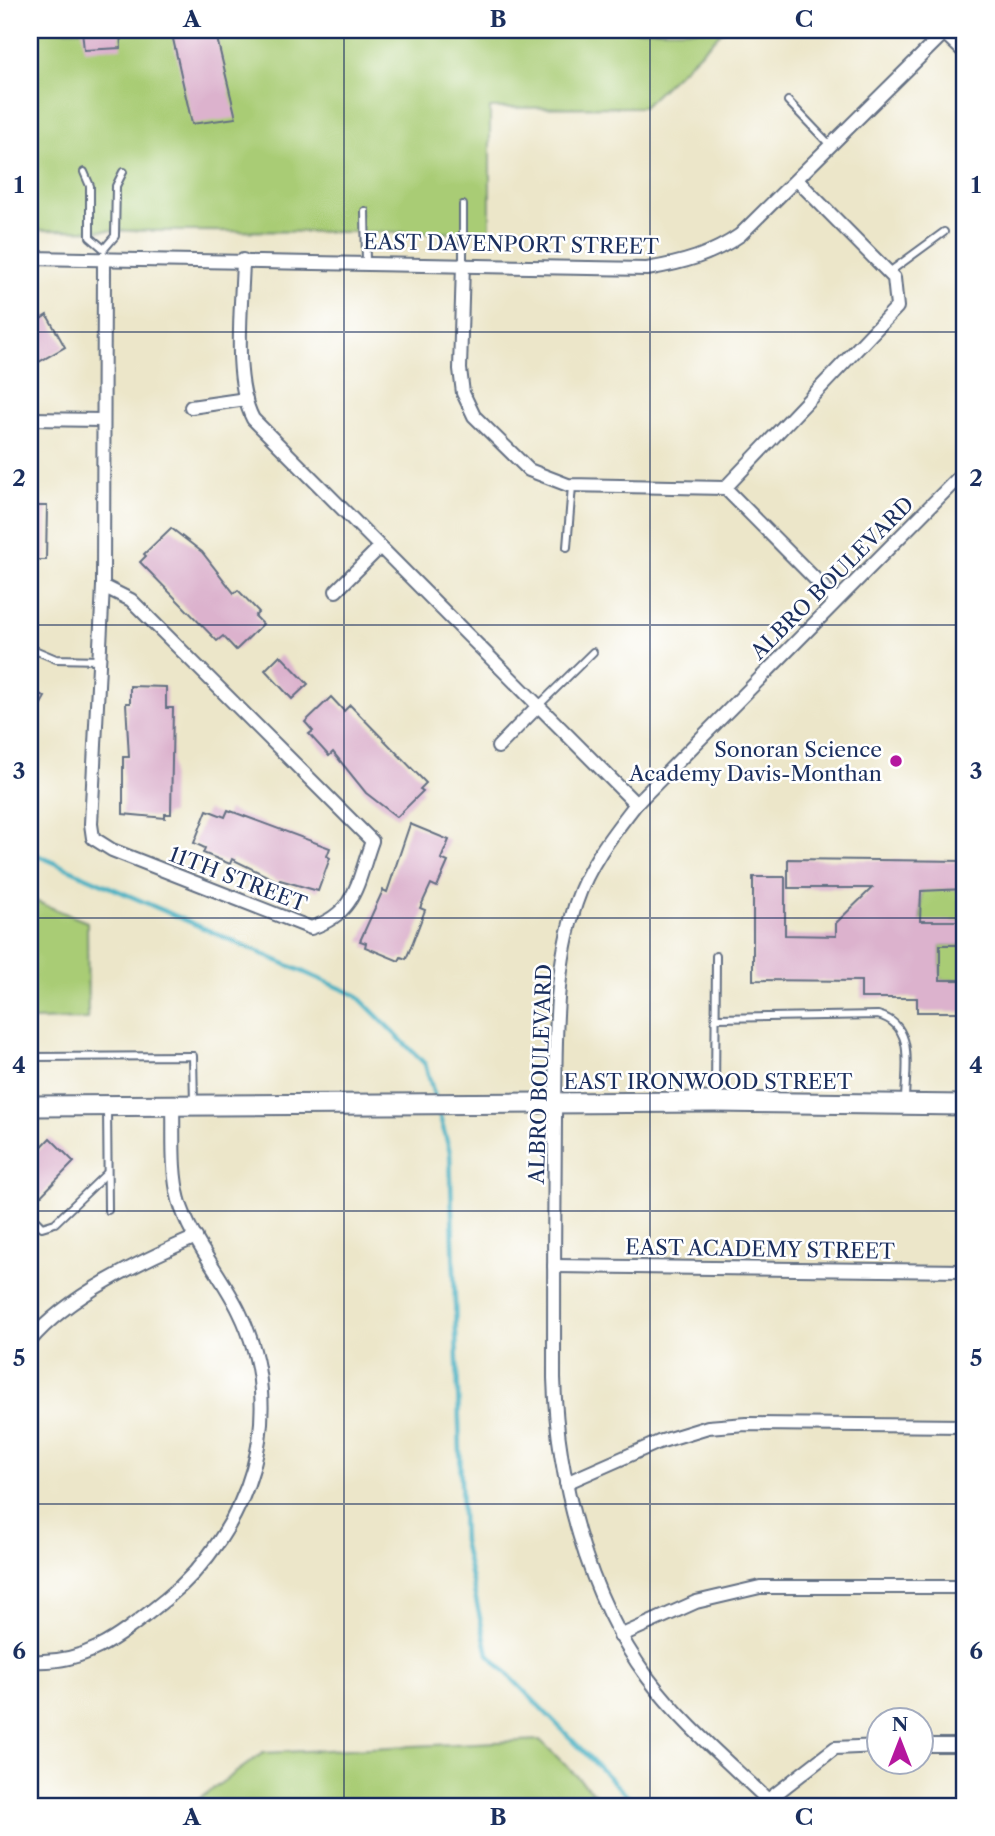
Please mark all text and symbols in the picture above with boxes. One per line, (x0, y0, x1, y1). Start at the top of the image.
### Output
text: A (182, 5, 202, 33)
text: B (489, 5, 507, 33)
text: C (795, 5, 813, 33)
text: 1 (14, 171, 25, 199)
text: 1 (971, 171, 982, 199)
street label: EAST DAVENPORT STREET (363, 229, 659, 259)
text: 2 (12, 464, 26, 492)
text: 2 (969, 464, 983, 492)
street label: ALBRO BOULEVARD (745, 491, 919, 665)
place label: Sonoran Science Academy Davis-Monthan (628, 737, 882, 786)
marker: Sonoran Science Academy Davis-Monthan (888, 753, 904, 769)
text: 3 (13, 757, 26, 785)
text: 3 (970, 757, 983, 785)
street label: 11TH STREET (166, 841, 311, 917)
street label: ALBRO BOULEVARD (524, 964, 556, 1185)
text: 4 (12, 1051, 26, 1079)
text: 4 (969, 1051, 983, 1079)
street label: EAST IRONWOOD STREET (564, 1069, 853, 1094)
street label: EAST ACADEMY STREET (625, 1234, 895, 1264)
text: 5 (13, 1344, 25, 1372)
text: 5 (970, 1344, 982, 1372)
text: 6 (12, 1637, 26, 1665)
text: 6 (969, 1637, 983, 1665)
north arrow (866, 1706, 936, 1776)
text: N (892, 1713, 908, 1736)
text: A (182, 1803, 202, 1831)
text: B (489, 1803, 507, 1831)
text: C (795, 1803, 813, 1831)

